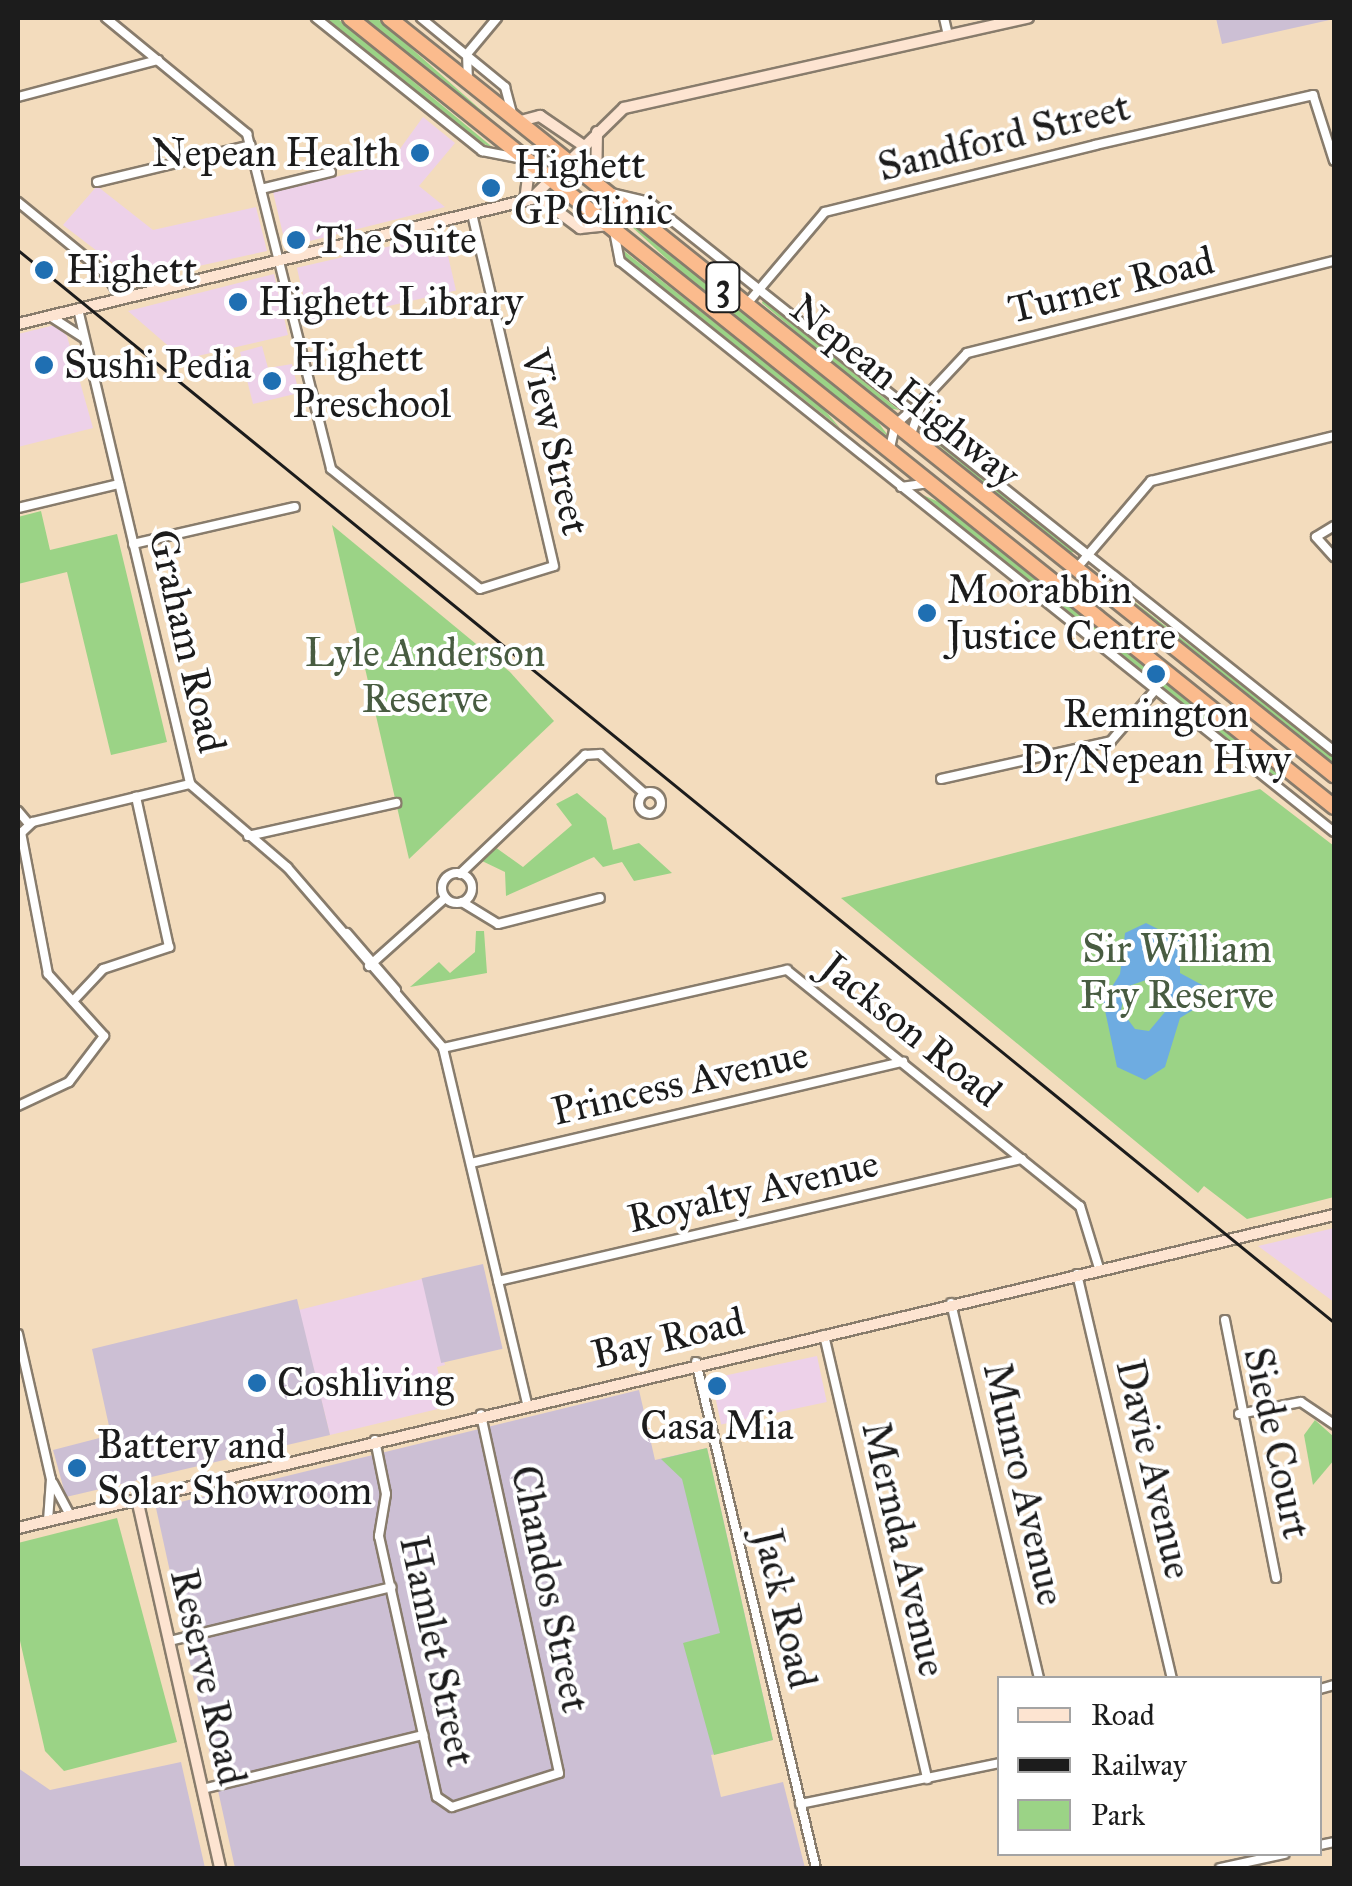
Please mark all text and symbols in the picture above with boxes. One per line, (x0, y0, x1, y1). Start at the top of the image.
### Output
street label: Sandford Street (873, 83, 1135, 191)
place label: Nepean Health (151, 129, 400, 177)
place label: Highett GP Clinic (514, 141, 673, 235)
marker: Nepean Health (409, 142, 431, 164)
marker: Highett GP Clinic (478, 175, 504, 201)
place label: The Suite (316, 216, 477, 264)
marker: The Suite (285, 229, 307, 251)
street label: Turner Road (1003, 236, 1219, 334)
place label: Highett (66, 246, 197, 294)
road number: 3 (703, 254, 743, 320)
marker: Highett (31, 257, 57, 283)
place label: Highett Library (258, 278, 523, 326)
street label: Nepean Highway (781, 284, 1029, 498)
marker: Highett Library (227, 291, 249, 313)
place label: Highett Preschool (292, 334, 451, 428)
place label: Sushi Pedia (64, 341, 251, 389)
street label: View Street (510, 344, 600, 540)
marker: Sushi Pedia (33, 354, 55, 376)
marker: Highett Preschool (261, 370, 283, 392)
street label: Graham Road (138, 525, 236, 757)
place label: Moorabbin Justice Centre (947, 566, 1176, 660)
marker: Moorabbin Justice Centre (916, 602, 938, 624)
park label: Lyle Anderson Reserve (305, 629, 545, 723)
marker: Remington Dr/Nepean Hwy (1145, 663, 1167, 685)
place label: Remington Dr/Nepean Hwy (1021, 690, 1291, 784)
park label: Sir William Fry Reserve (1080, 925, 1274, 1019)
street label: Jackson Road (811, 943, 1011, 1117)
street label: Princess Avenue (547, 1030, 813, 1136)
street label: Royalty Avenue (623, 1139, 883, 1243)
street label: Bay Road (587, 1297, 749, 1379)
street label: Siede Court (1233, 1343, 1321, 1543)
street label: Davie Avenue (1105, 1355, 1203, 1583)
street label: Munro Avenue (973, 1358, 1075, 1610)
place label: Coshliving (277, 1359, 454, 1407)
marker: Coshliving (246, 1372, 268, 1394)
marker: Casa Mia (706, 1375, 728, 1397)
place label: Casa Mia (640, 1402, 794, 1450)
street label: Mernda Avenue (851, 1417, 957, 1681)
place label: Battery and Solar Showroom (97, 1421, 372, 1515)
marker: Battery and Solar Showroom (66, 1457, 88, 1479)
street label: Chandos Street (500, 1461, 600, 1717)
street label: Jack Road (743, 1525, 827, 1693)
street label: Hamlet Street (389, 1531, 485, 1771)
street label: Reserve Road (160, 1564, 256, 1790)
legend (997, 1676, 1322, 1856)
text: Road (1091, 1697, 1155, 1733)
text: Railway (1091, 1747, 1187, 1783)
text: Park (1091, 1797, 1145, 1833)

